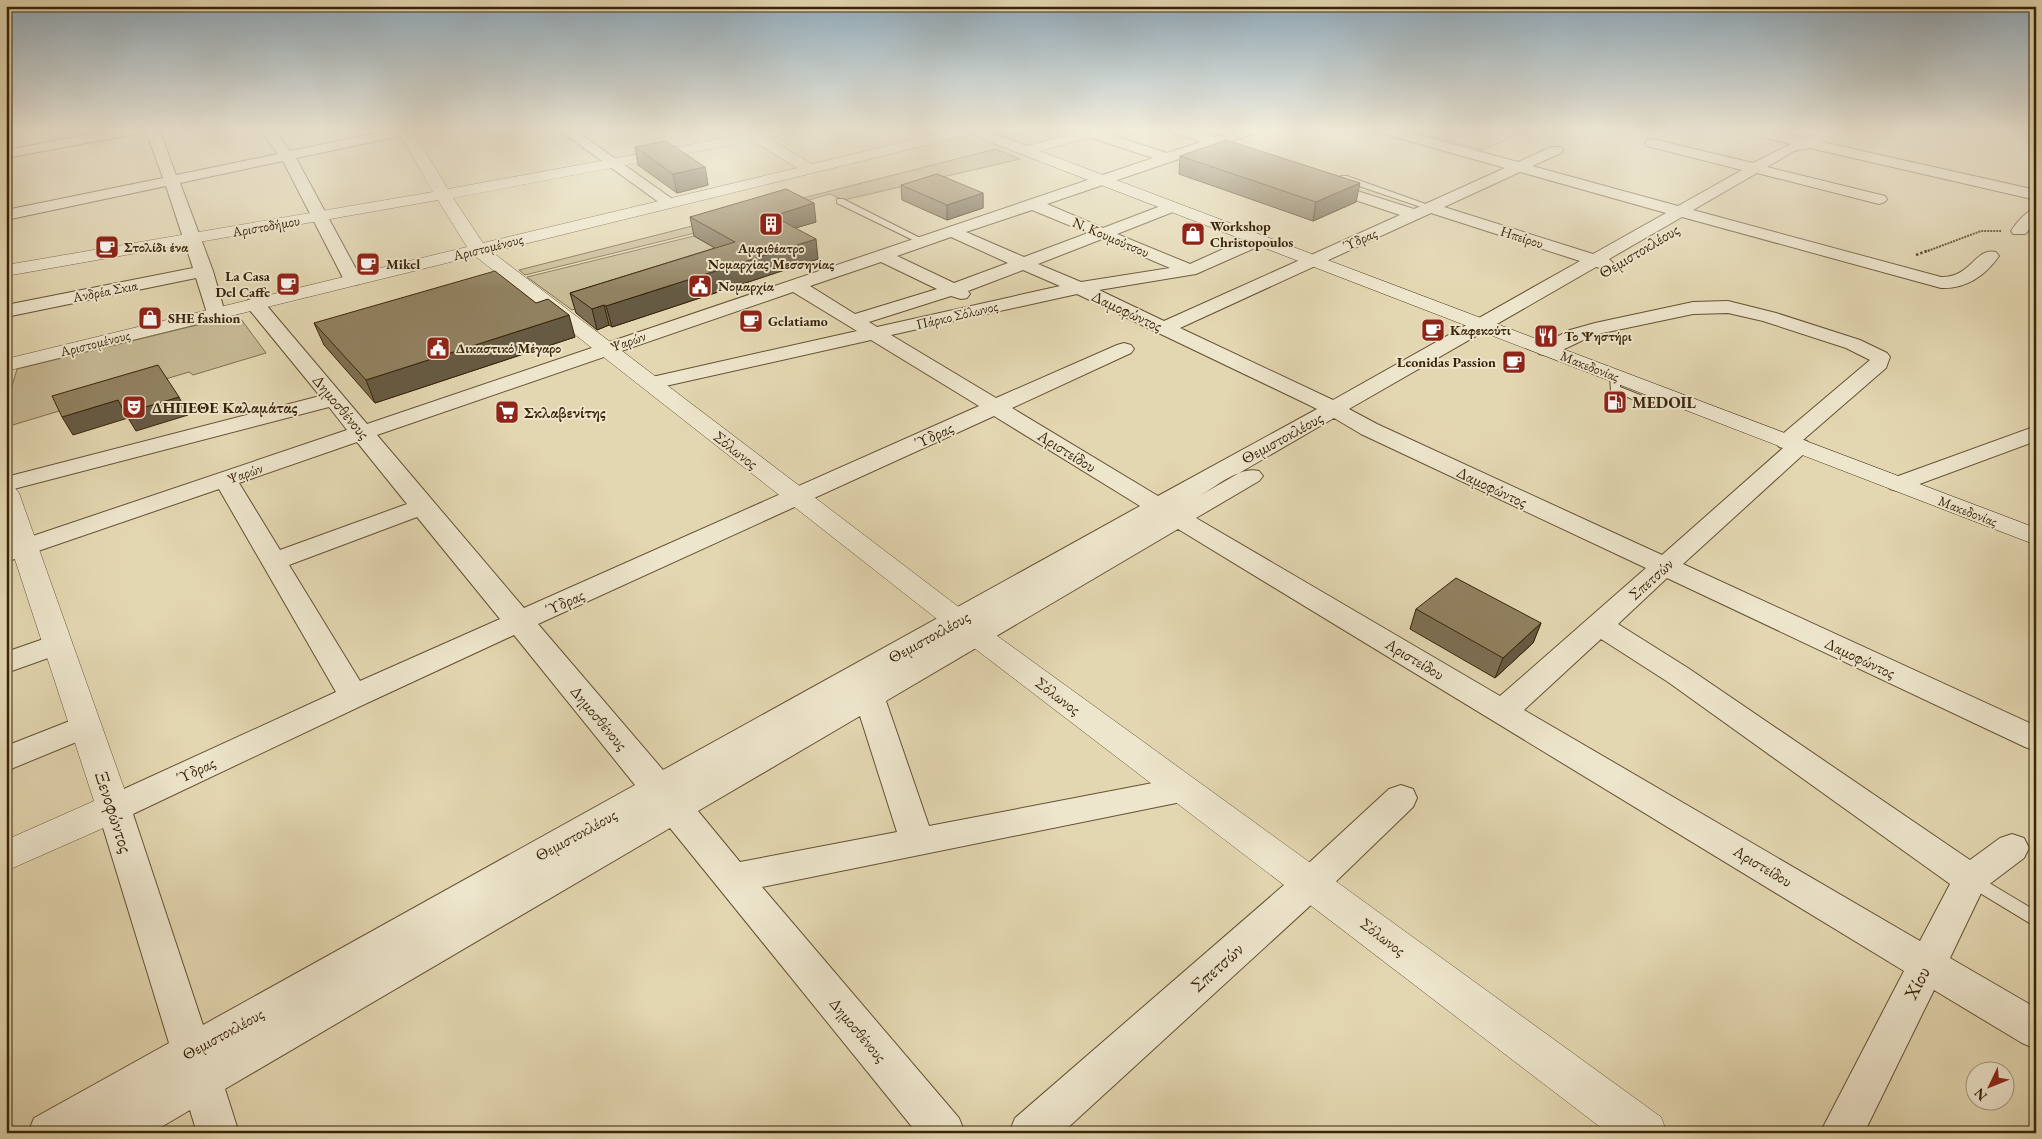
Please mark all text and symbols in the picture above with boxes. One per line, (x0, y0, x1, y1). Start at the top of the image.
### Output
street label: Αριστοδήμου (230, 211, 301, 241)
building icon: Αμφιθέατρο Νομαρχίας Μεσσηνίας (758, 211, 784, 237)
street label: Ν. Κουμούτσου (1070, 213, 1152, 261)
place label: Workshop Christopoulos (1210, 217, 1293, 251)
street label: Θεμιστοκλέους (1595, 219, 1683, 283)
shop icon: Workshop Christopoulos (1180, 221, 1206, 247)
street label: Ηπείρου (1498, 222, 1546, 252)
street label: Ύδρας (1339, 224, 1380, 255)
street label: Αριστομένους (450, 230, 525, 265)
cafe icon: Στολίδι ένα (94, 234, 120, 260)
place label: Στολίδι ένα (124, 238, 189, 256)
place label: Αμφιθέατρο Νομαρχίας Μεσσηνίας (708, 239, 834, 273)
cafe icon: Mikel (355, 251, 381, 277)
place label: Mikel (386, 255, 420, 273)
place label: La Casa Del Caffe (215, 267, 271, 301)
cafe icon: La Casa Del Caffe (275, 271, 301, 297)
public building icon: Νομαρχία (687, 273, 713, 299)
street label: Ανδρέα Σκια (70, 276, 140, 306)
place label: Νομαρχία (718, 277, 775, 295)
street label: Δαμοφώντος (1088, 286, 1166, 337)
street label: Πάρκο Σόλωνος (914, 297, 1000, 333)
shop icon: SHE fashion (137, 305, 163, 331)
cafe icon: Gelatiamo (738, 308, 764, 334)
place label: SHE fashion (168, 309, 240, 327)
place label: Gelatiamo (768, 312, 828, 330)
cafe icon: Καφεκούτι (1420, 317, 1446, 343)
place label: Καφεκούτι (1450, 321, 1511, 339)
restaurant icon: Το Ψηστήρι (1533, 323, 1559, 349)
street label: Αριστομένους (57, 326, 132, 361)
street label: Ψαρών (608, 326, 648, 355)
place label: Το Ψηστήρι (1564, 327, 1632, 345)
public building icon: Δικαστικό Μέγαρο (425, 335, 451, 361)
place label: Δικαστικό Μέγαρο (456, 339, 561, 357)
street label: Μακεδονίας (1558, 347, 1622, 386)
cafe icon: Leonidas Passion (1501, 349, 1527, 375)
place label: Leonidas Passion (1397, 353, 1496, 371)
street label: Δημοσθένους (308, 370, 375, 444)
fuel station icon: MEDOIL (1602, 389, 1628, 415)
place label: MEDOIL (1632, 392, 1696, 413)
theatre icon: ΔΗΠΕΘΕ Καλαμάτας (121, 394, 147, 420)
place label: ΔΗΠΕΘΕ Καλαμάτας (152, 397, 298, 418)
supermarket icon: Σκλαβενίτης (494, 399, 520, 425)
place label: Σκλαβενίτης (524, 402, 606, 423)
street label: Θεμιστοκλέους (1238, 407, 1327, 469)
street label: Ύδρας (910, 417, 957, 453)
street label: Αριστείδου (1033, 424, 1100, 477)
street label: Σόλωνος (709, 426, 763, 474)
street label: Ψαρών (225, 458, 265, 487)
street label: Δαμοφώντος (1453, 462, 1531, 513)
street label: Μακεδονίας (1936, 492, 2000, 531)
street label: Σπετσών (1624, 553, 1678, 605)
street label: Ύδρας (541, 584, 588, 620)
street label: Θεμιστοκλέους (885, 606, 974, 668)
street label: Αριστείδου (1381, 633, 1448, 685)
street label: Δαμοφώντος (1821, 633, 1899, 684)
street label: Σόλωνος (1031, 672, 1085, 720)
street label: Δημοσθένους (566, 681, 633, 755)
street label: Ύδρας (172, 752, 219, 788)
street label: Ξενοφώντος (89, 768, 139, 856)
street label: Θεμιστοκλέους (532, 804, 621, 866)
street label: Αριστείδου (1729, 840, 1796, 892)
street label: Σόλωνος (1356, 913, 1410, 961)
street label: Σπετσών (1185, 936, 1249, 997)
street label: Χίου (1898, 962, 1936, 1005)
street label: Δημοσθένους (825, 993, 892, 1067)
street label: Θεμιστοκλέους (179, 1003, 268, 1065)
north arrow (1964, 1062, 2014, 1112)
text: N (1970, 1084, 1991, 1105)

